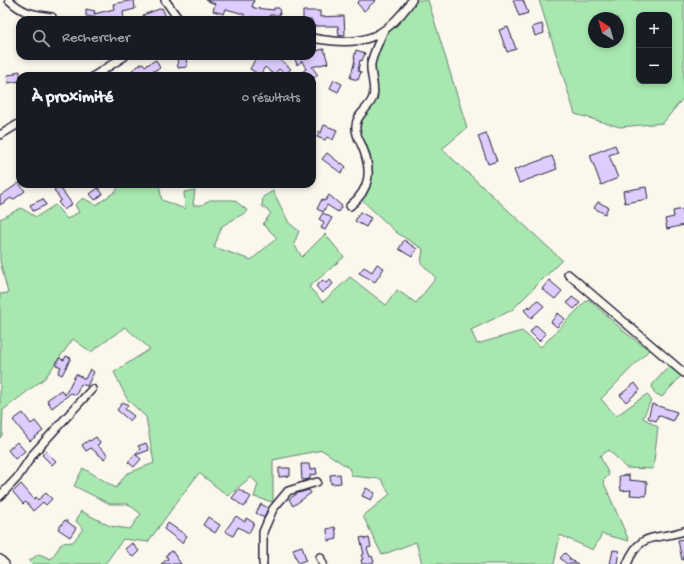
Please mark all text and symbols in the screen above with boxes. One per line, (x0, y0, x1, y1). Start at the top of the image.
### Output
north arrow (588, 12, 624, 48)
map controls (636, 12, 672, 84)
button: + (636, 12, 672, 48)
search box (16, 16, 316, 60)
icon: search (30, 27, 52, 49)
text: Rechercher (62, 29, 130, 47)
button: − (636, 48, 672, 84)
text: À proximité (32, 88, 113, 108)
text: 0 résultats (242, 91, 300, 106)

